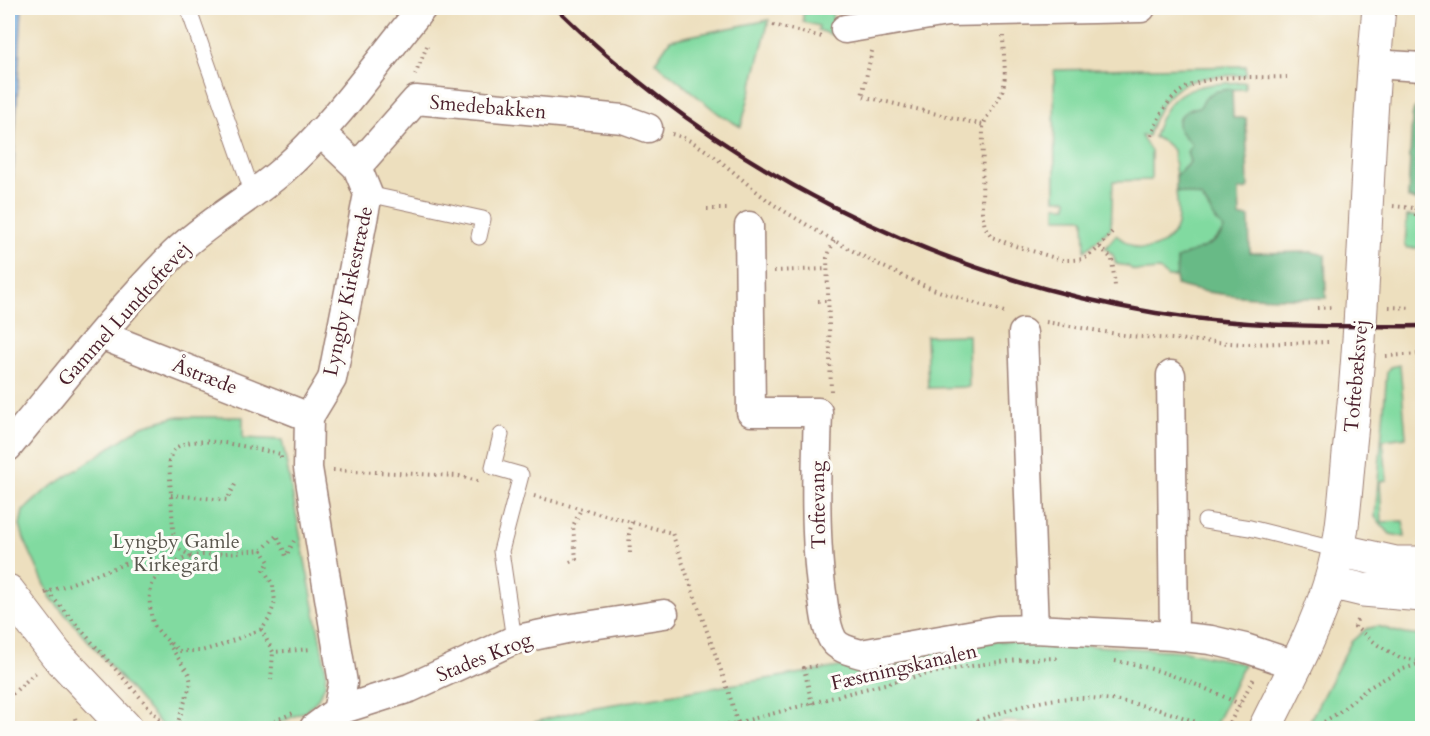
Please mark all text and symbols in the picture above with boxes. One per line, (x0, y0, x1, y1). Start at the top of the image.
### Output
street label: Smedebakken (429, 88, 548, 126)
street label: Lyngby Kirkestræde (317, 204, 379, 378)
street label: Gammel Lundtoftevej (52, 236, 196, 392)
street label: Toftebæksvej (1338, 318, 1374, 434)
street label: Åstræde (169, 351, 241, 401)
street label: Toftevang (804, 460, 832, 549)
park label: Lyngby Gamle Kirkegård (112, 528, 240, 578)
street label: Stades Krog (432, 625, 537, 688)
street label: Fæstningskanalen (828, 637, 980, 697)

